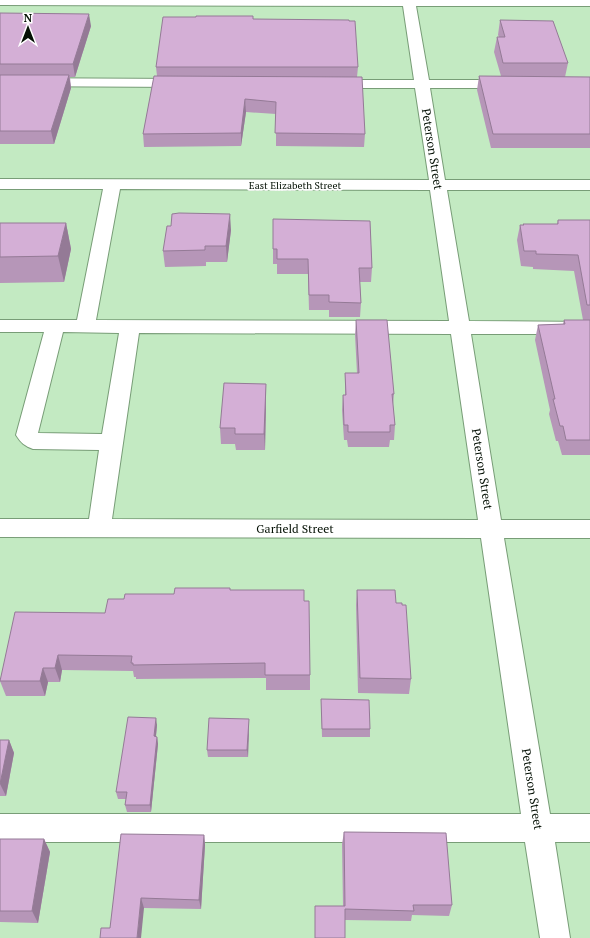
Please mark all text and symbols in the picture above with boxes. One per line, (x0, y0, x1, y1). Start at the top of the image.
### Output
north arrow (8, 8, 48, 48)
text: N (24, 11, 33, 25)
street label: Peterson Street (419, 107, 446, 191)
street label: East Elizabeth Street (249, 179, 341, 192)
street label: Peterson Street (469, 427, 496, 511)
street label: Garfield Street (256, 521, 334, 536)
street label: Peterson Street (519, 747, 546, 831)

